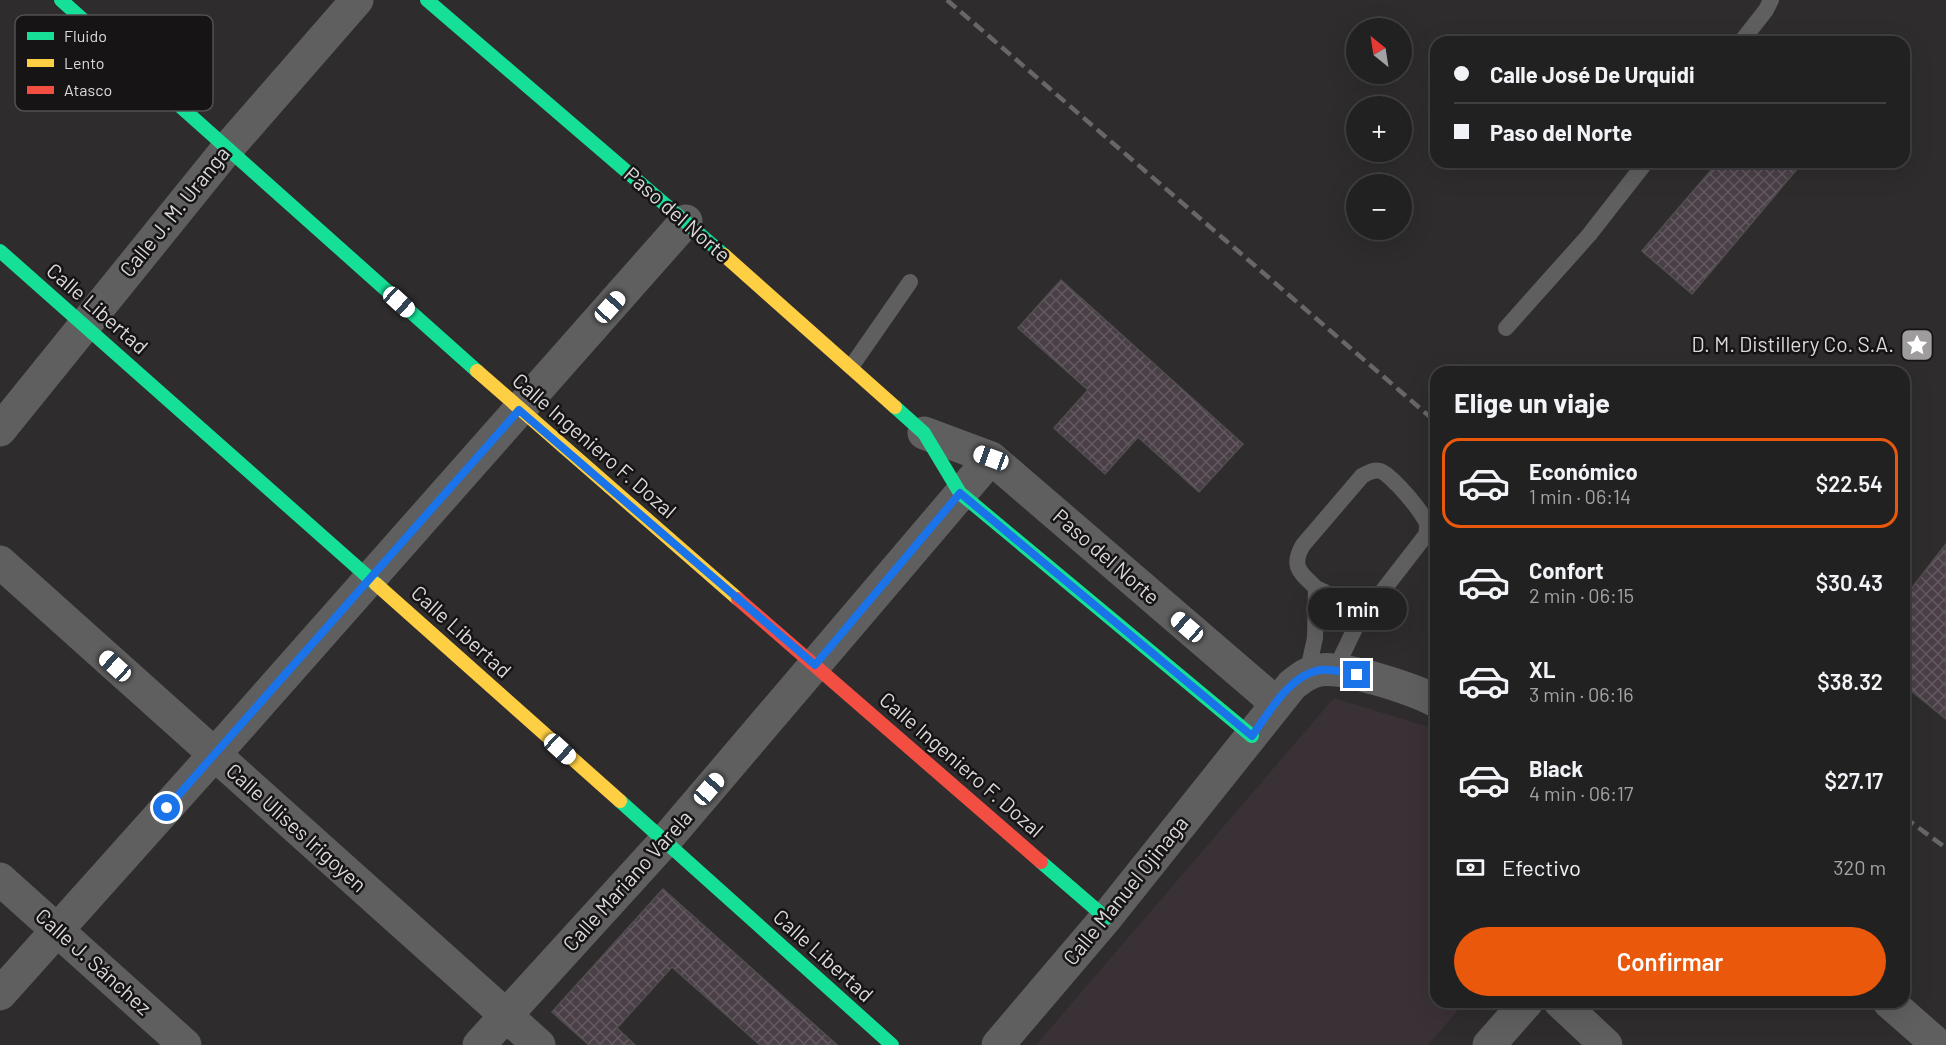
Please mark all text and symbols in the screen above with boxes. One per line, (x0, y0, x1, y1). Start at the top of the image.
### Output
legend (15, 15, 213, 111)
north arrow (1346, 18, 1412, 84)
map controls (1346, 18, 1412, 240)
text: Fluido (64, 26, 107, 45)
text: Lento (64, 53, 105, 72)
text: Calle José De Urquidi (1490, 61, 1695, 87)
text: Atasco (64, 80, 112, 99)
button: + (1346, 96, 1412, 162)
text: Paso del Norte (1490, 119, 1632, 145)
street label: Calle J. M. Uranga (114, 141, 234, 281)
street label: Paso del Norte (620, 161, 736, 267)
button: − (1346, 174, 1412, 240)
street label: Calle Libertad (42, 257, 154, 359)
car (380, 283, 418, 321)
car (591, 288, 629, 326)
place icon: D. M. Distillery Co. S.A. (1899, 327, 1935, 363)
place label: D. M. Distillery Co. S.A. (1691, 331, 1894, 356)
street label: Calle Ingeniero F. Dozal (508, 367, 682, 523)
text: Elige un viaje (1454, 386, 1610, 418)
car (971, 443, 1011, 473)
icon: car (1457, 456, 1511, 510)
text: Económico (1529, 458, 1638, 484)
text: $22.54 (1816, 470, 1883, 496)
text: 1 min · 06:14 (1529, 484, 1631, 508)
street label: Paso del Norte (1049, 503, 1165, 609)
icon: car (1457, 555, 1511, 609)
text: Confort (1529, 557, 1604, 583)
text: $30.43 (1816, 569, 1883, 595)
street label: Calle Libertad (407, 579, 517, 682)
text: 2 min · 06:15 (1529, 583, 1634, 607)
callout: 1 min (1308, 588, 1406, 630)
text: 1 min (1336, 597, 1379, 621)
car (1168, 608, 1206, 646)
car (96, 647, 134, 685)
icon: car (1457, 654, 1511, 708)
text: XL (1529, 656, 1555, 682)
route end (1343, 661, 1370, 688)
text: $38.32 (1817, 668, 1883, 694)
text: 3 min · 06:16 (1529, 682, 1634, 706)
street label: Calle Ingeniero F. Dozal (875, 686, 1049, 842)
car (541, 730, 579, 768)
icon: car (1457, 753, 1511, 807)
text: Black (1529, 755, 1583, 781)
street label: Calle Ulises Irigoyen (222, 757, 372, 896)
text: $27.17 (1824, 767, 1883, 793)
car (690, 770, 728, 808)
text: 4 min · 06:17 (1529, 781, 1633, 805)
route start (153, 794, 180, 821)
street label: Calle Mariano Varela (557, 804, 697, 956)
street label: Calle Manuel Ojinaga (1057, 810, 1193, 970)
icon: cash (1454, 851, 1487, 884)
text: Efectivo (1502, 854, 1581, 880)
text: 320 m (1833, 855, 1886, 879)
street label: Calle J. Sánchez (31, 902, 157, 1019)
street label: Calle Libertad (769, 903, 879, 1006)
button: Confirmar (1454, 927, 1886, 996)

